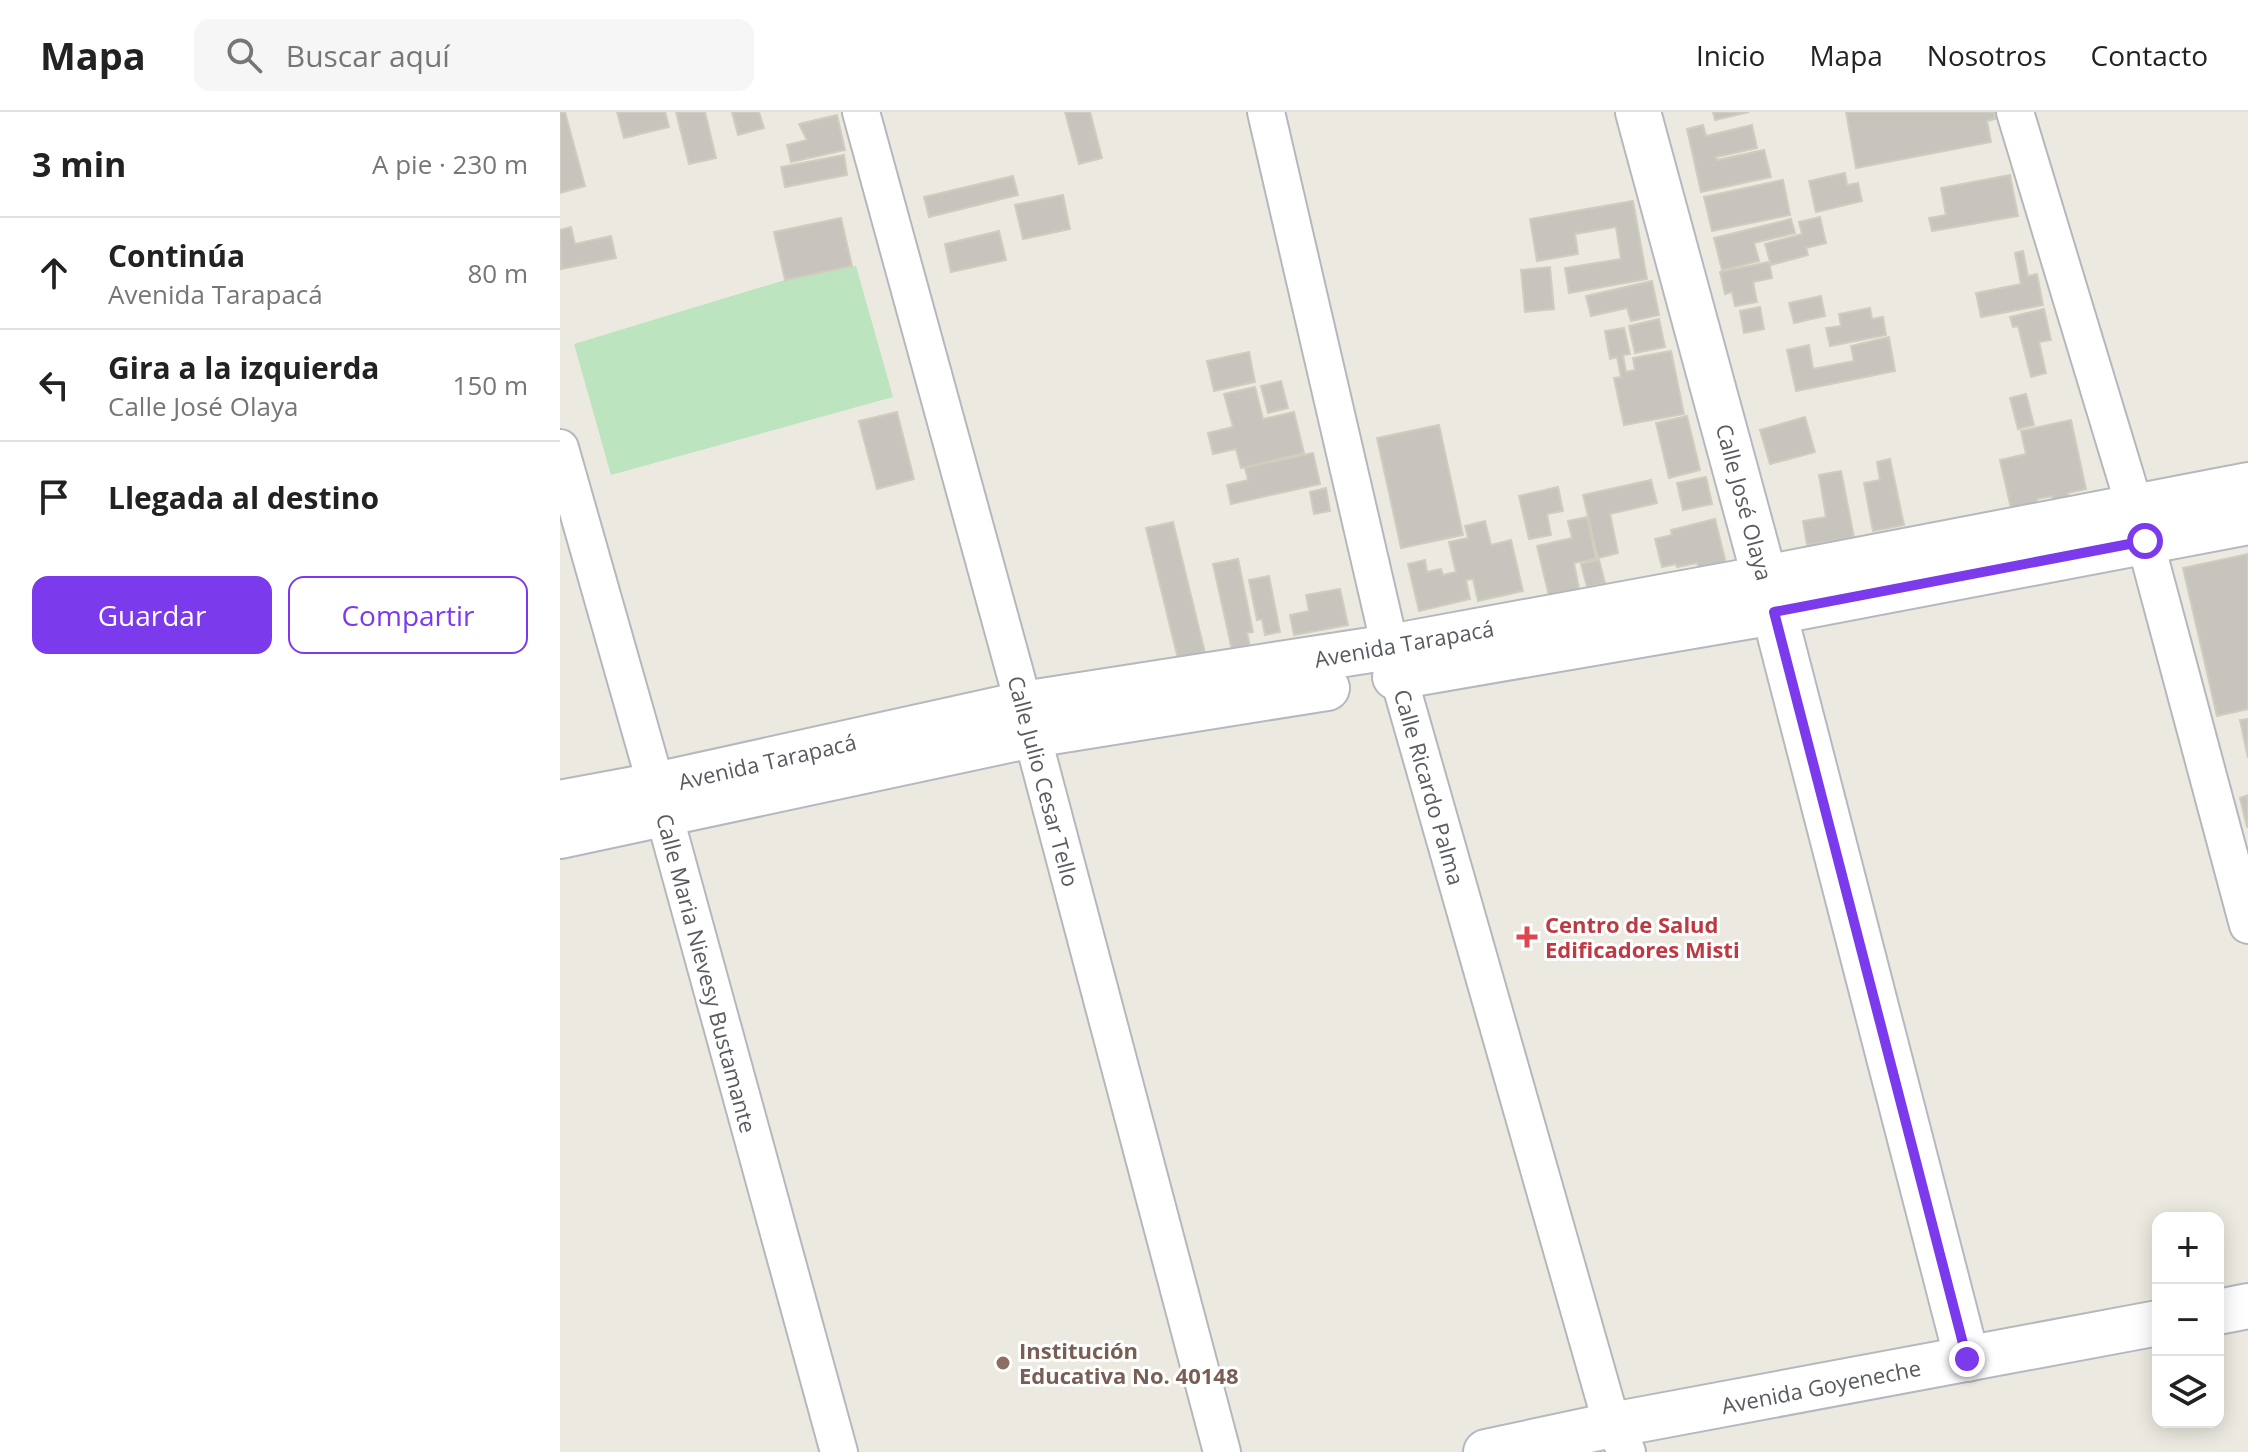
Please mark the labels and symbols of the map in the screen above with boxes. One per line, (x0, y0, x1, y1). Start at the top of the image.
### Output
street label: Calle José Olaya (1710, 420, 1780, 584)
route start (2127, 523, 2163, 559)
street label: Avenida Tarapacá (1312, 612, 1496, 674)
street label: Calle Julio Cesar Tello (1001, 672, 1087, 890)
street label: Calle Ricardo Palma (1388, 686, 1472, 888)
street label: Avenida Tarapacá (675, 726, 859, 796)
street label: Calle Maria Nievesy Bustamante (650, 810, 764, 1136)
place label: Centro de Salud Edificadores Misti (1545, 909, 1740, 964)
marker: Centro de Salud Edificadores Misti (1516, 926, 1538, 948)
place label: Institución Educativa No. 40148 (1019, 1335, 1238, 1390)
route end (1949, 1341, 1985, 1377)
street label: Avenida Goyeneche (1719, 1352, 1923, 1420)
marker: Institución Educativa No. 40148 (994, 1354, 1012, 1372)

